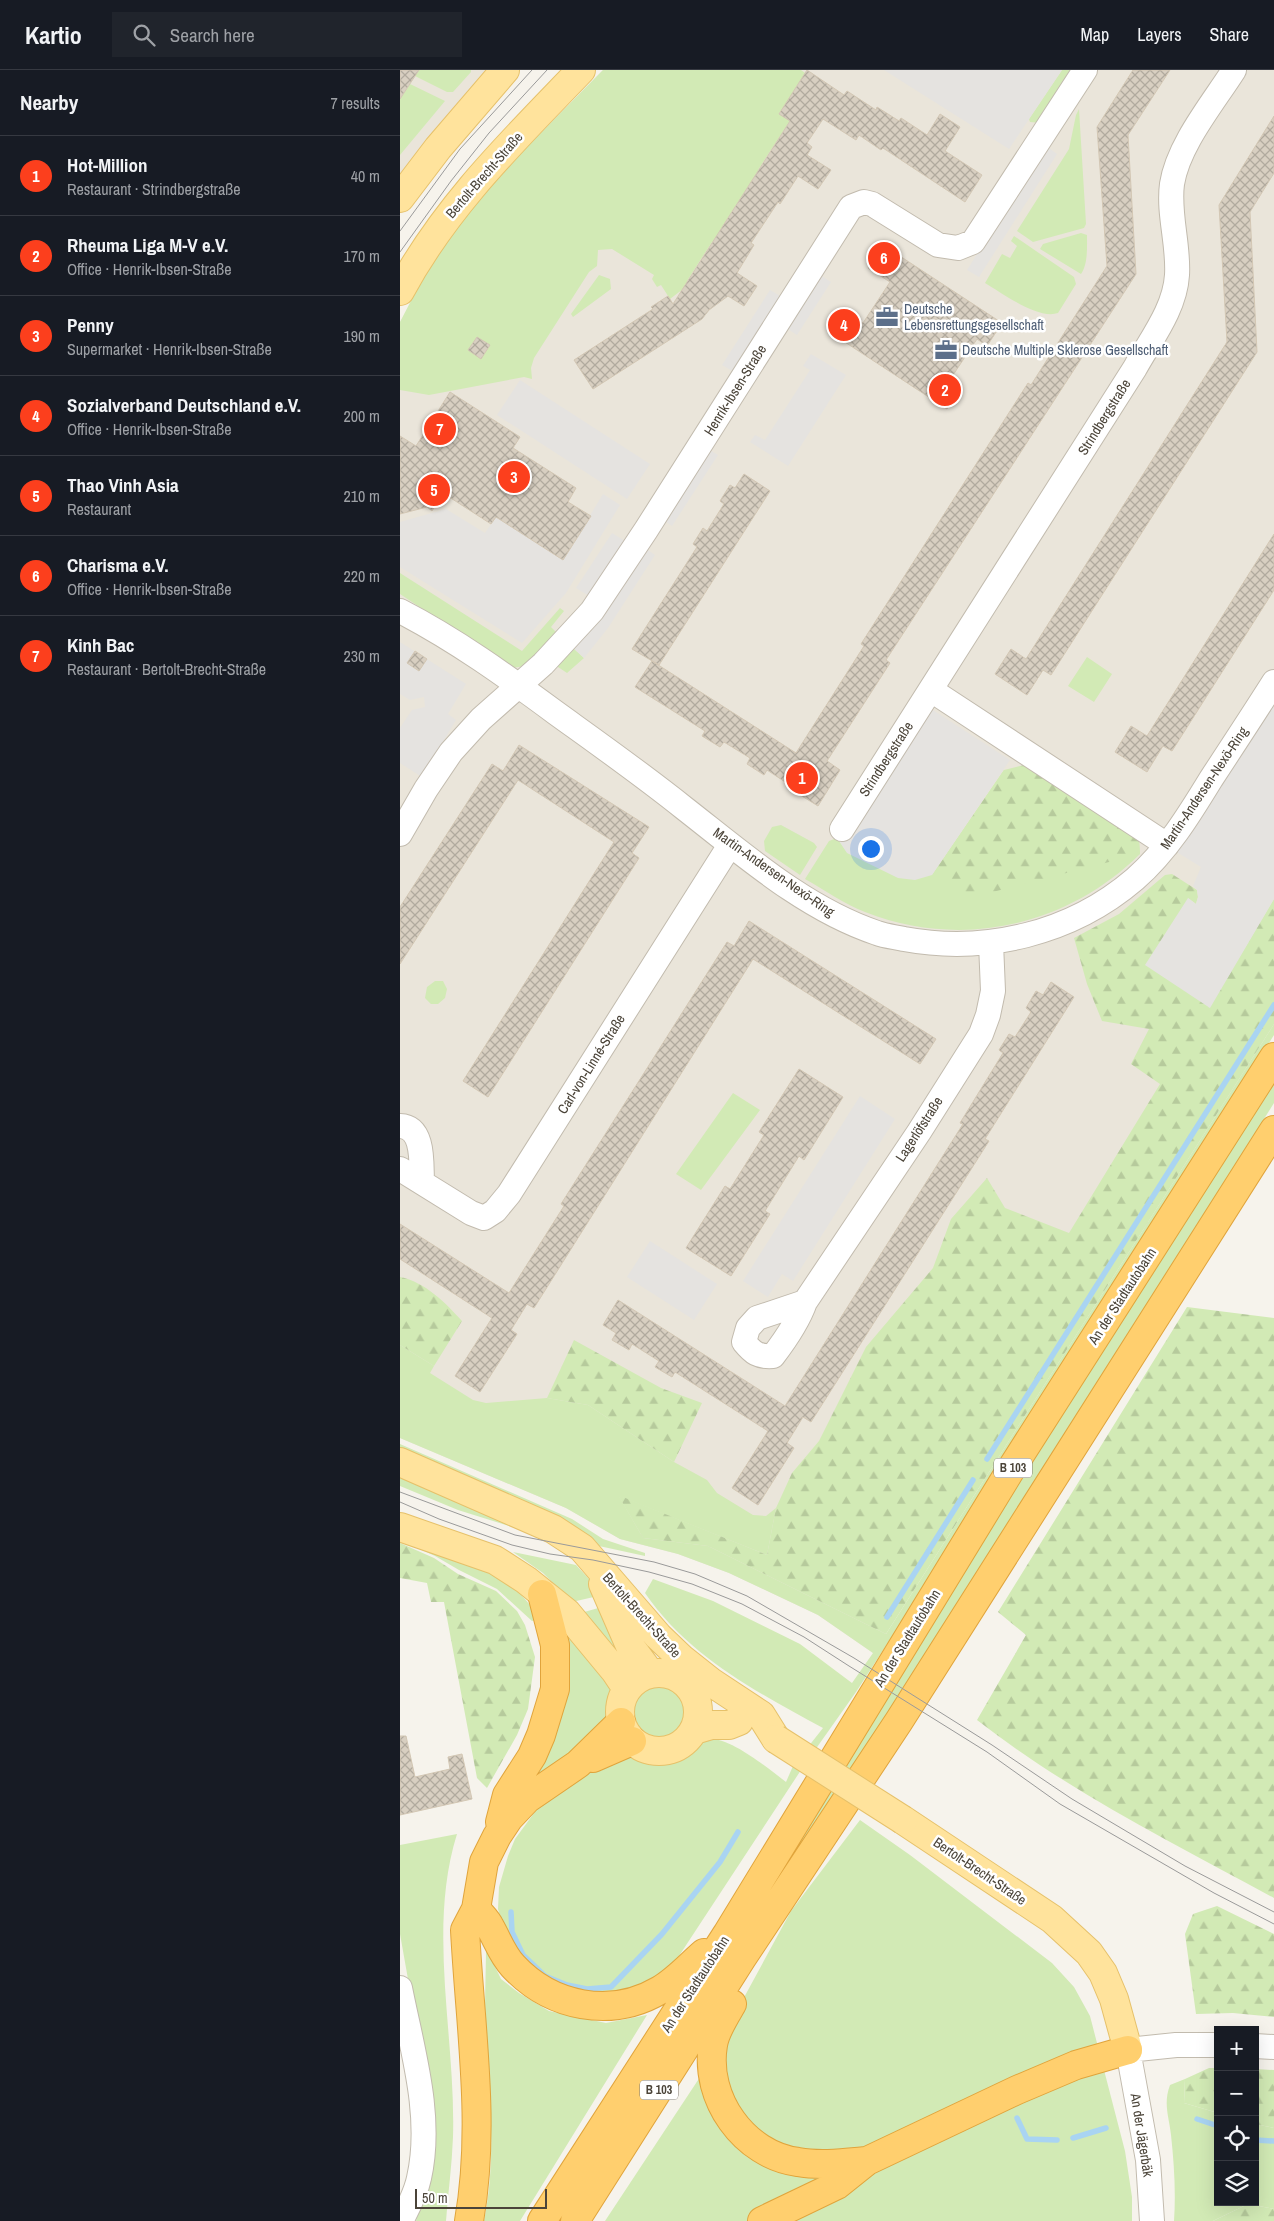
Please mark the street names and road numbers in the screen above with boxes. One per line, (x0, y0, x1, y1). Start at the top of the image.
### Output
street label: Bertolt-Brecht-Straße (442, 128, 526, 222)
street label: Henrik-Ibsen-Straße (700, 341, 770, 439)
street label: Strindbergstraße (1074, 376, 1134, 458)
street label: Strindbergstraße (855, 718, 917, 800)
street label: Martin-Andersen-Nexö-Ring (1156, 723, 1252, 853)
street label: Martin-Andersen-Nexö-Ring (710, 823, 839, 921)
street label: Carl-von-Linné-Straße (553, 1011, 629, 1117)
street label: Lagerlöfstraße (891, 1093, 947, 1165)
street label: An der Stadtautobahn (1083, 1244, 1160, 1349)
road number: B 103 (994, 1459, 1032, 1478)
street label: Bertolt-Brecht-Straße (599, 1569, 685, 1661)
street label: An der Stadtautobahn (869, 1586, 944, 1691)
street label: Bertolt-Brecht-Straße (930, 1833, 1030, 1909)
street label: An der Stadtautobahn (656, 1932, 733, 2037)
road number: B 103 (640, 2080, 678, 2100)
street label: An der Jägerbäk (1126, 2091, 1158, 2178)

